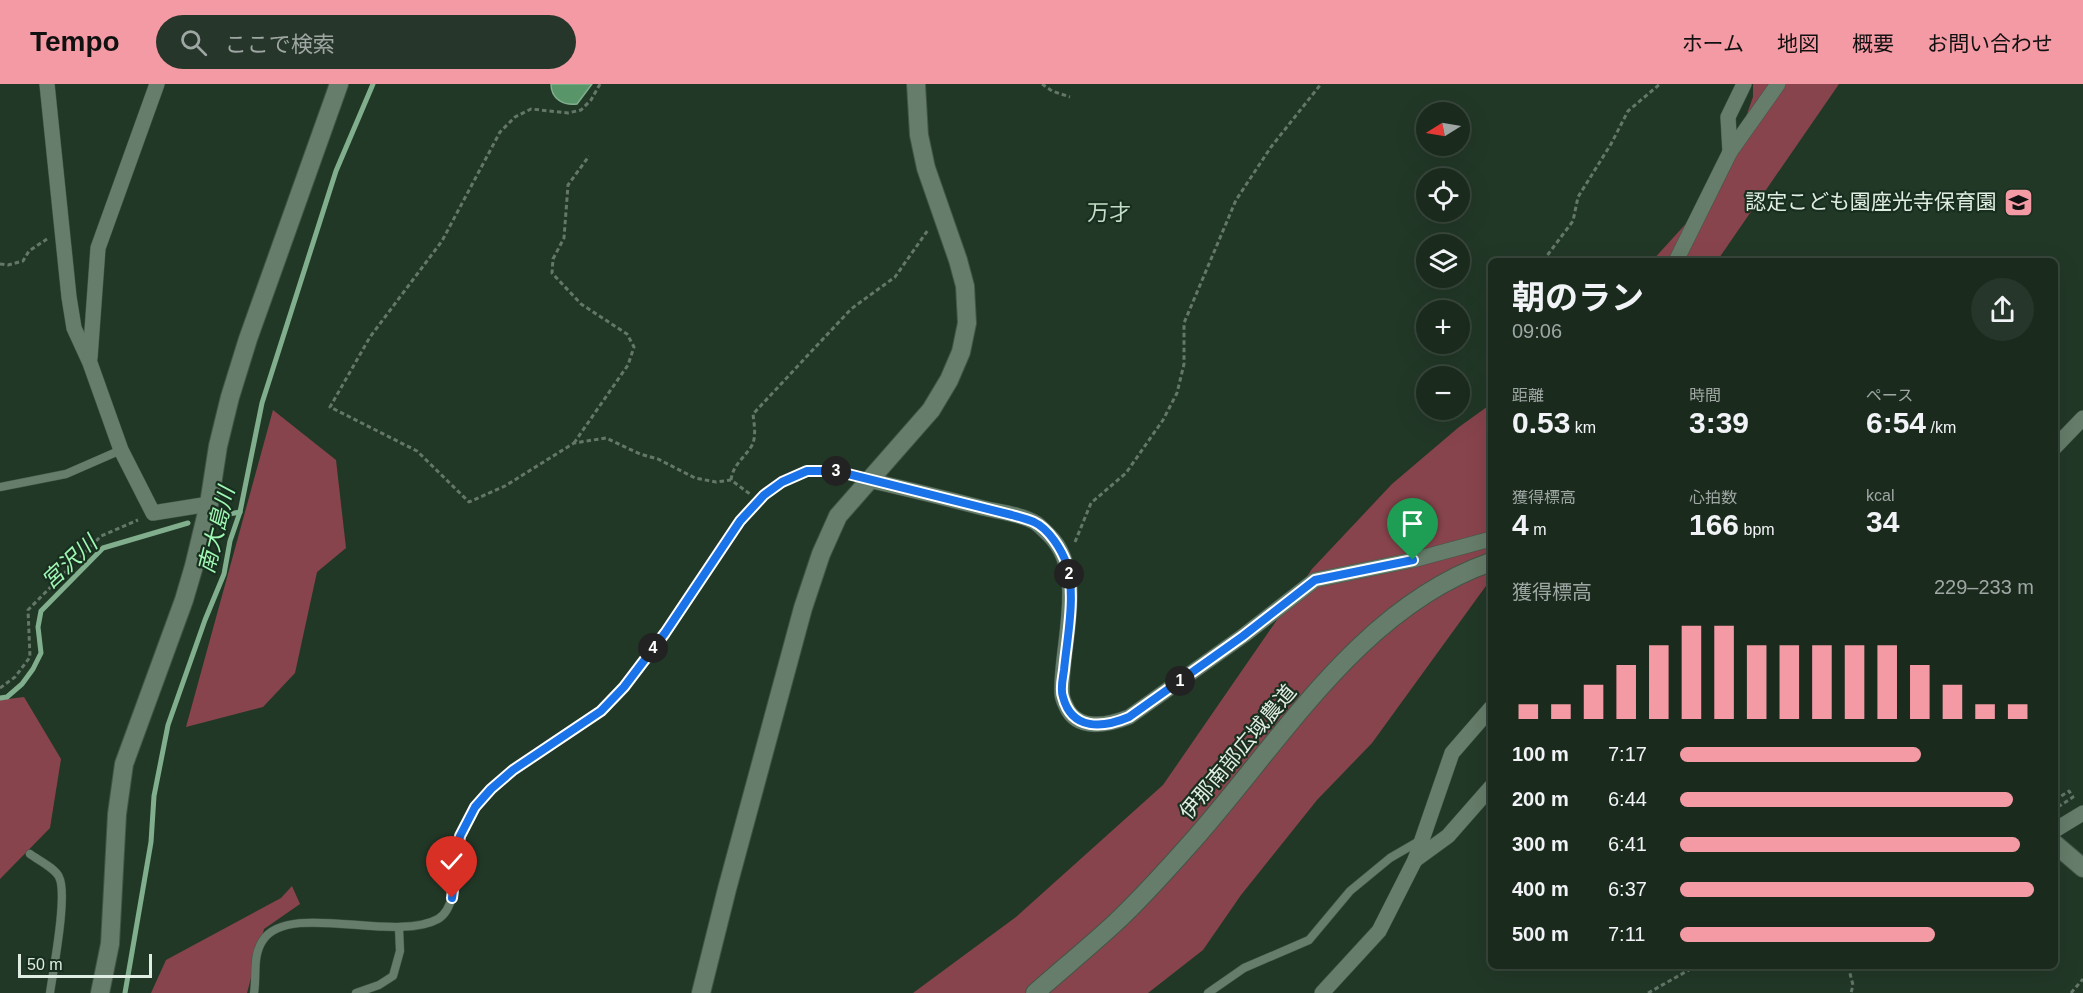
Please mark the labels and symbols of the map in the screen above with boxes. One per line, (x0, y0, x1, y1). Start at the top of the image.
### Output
north arrow (1416, 102, 1470, 156)
school or university icon: 認定こども園座光寺保育園 (2002, 186, 2034, 218)
place label: 認定こども園座光寺保育園 (1745, 190, 1997, 213)
district label: 万才 (1087, 200, 1131, 225)
pin: 3 (821, 456, 851, 486)
water label: 南大島川 (194, 482, 240, 576)
pin (1387, 498, 1438, 560)
water label: 宮沢川 (37, 529, 103, 594)
pin: 2 (1054, 559, 1084, 589)
pin: 4 (638, 633, 668, 663)
pin: 1 (1165, 666, 1195, 696)
street label: 伊那南部広域農道 (1175, 680, 1300, 823)
pin (426, 836, 477, 898)
scale bar (18, 951, 152, 978)

